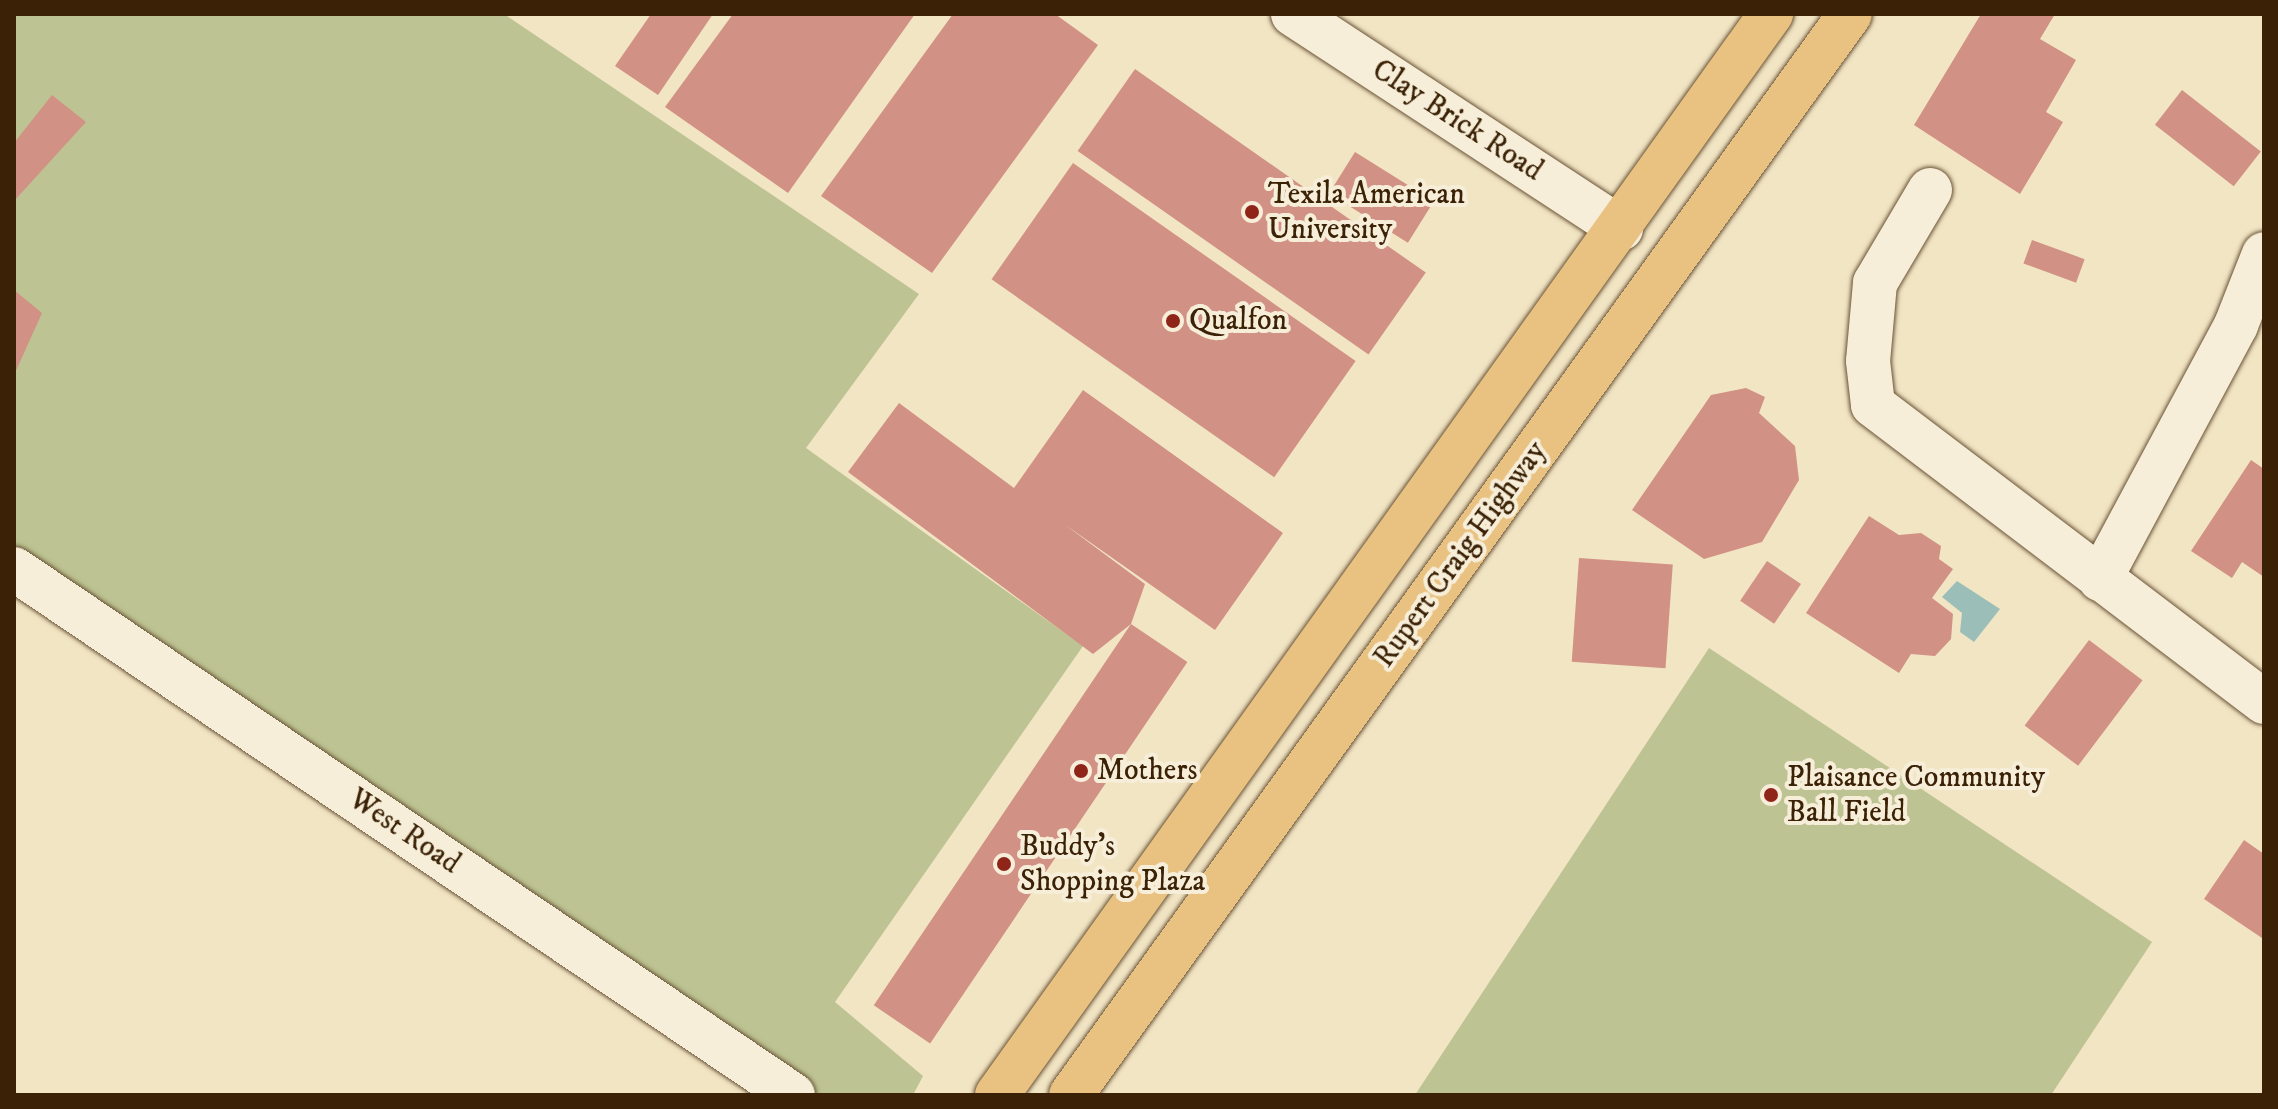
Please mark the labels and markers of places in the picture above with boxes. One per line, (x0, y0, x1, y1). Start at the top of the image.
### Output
place label: Texila American University (1268, 177, 1465, 248)
marker: Texila American University (1243, 203, 1261, 221)
place label: Qualfon (1189, 303, 1287, 339)
marker: Qualfon (1164, 312, 1182, 330)
place label: Mothers (1097, 753, 1197, 789)
place label: Plaisance Community Ball Field (1787, 760, 2045, 830)
marker: Mothers (1072, 762, 1090, 780)
marker: Plaisance Community Ball Field (1762, 786, 1780, 804)
place label: Buddy's Shopping Plaza (1020, 829, 1205, 900)
marker: Buddy's Shopping Plaza (995, 855, 1013, 873)

